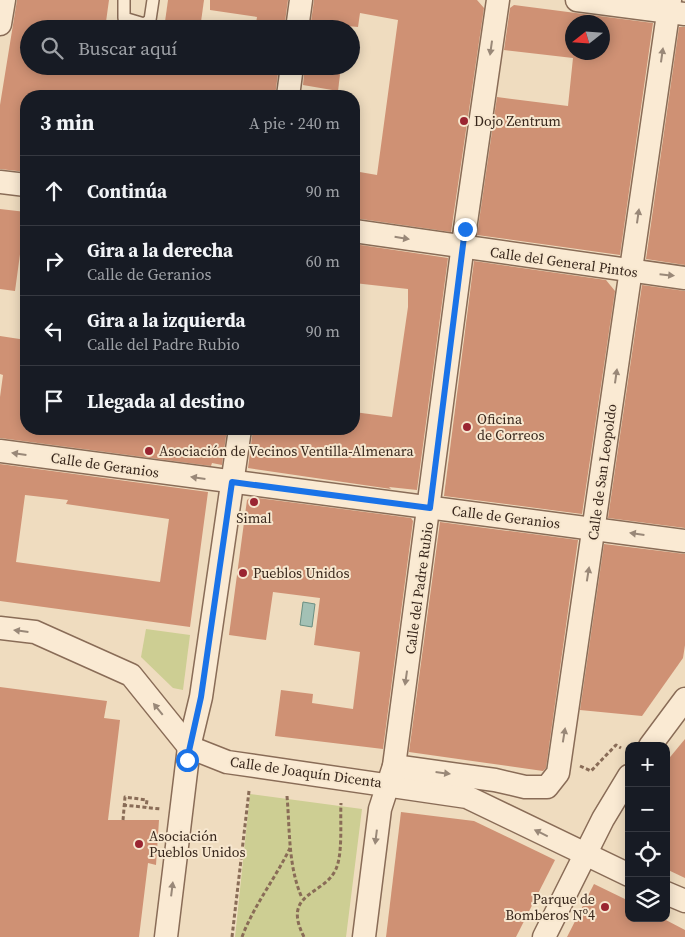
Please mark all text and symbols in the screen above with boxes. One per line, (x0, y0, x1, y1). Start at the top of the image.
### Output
north arrow (565, 15, 610, 60)
search box (20, 20, 360, 75)
icon: search (38, 34, 66, 62)
text: Buscar aquí (78, 35, 177, 61)
one-way arrow (487, 41, 495, 57)
one-way arrow (658, 46, 666, 62)
text: 3 min (40, 108, 95, 137)
place label: Dojo Zentrum (474, 111, 561, 131)
text: A pie · 240 m (249, 112, 340, 134)
marker: Dojo Zentrum (458, 115, 470, 127)
icon: ahead (40, 177, 68, 205)
text: Continúa (87, 178, 167, 204)
text: 90 m (306, 180, 340, 202)
one-way arrow (634, 207, 642, 223)
route end (454, 218, 477, 241)
one-way arrow (394, 235, 410, 243)
text: Gira a la derecha (87, 237, 233, 263)
street label: Calle del General Pintos (489, 242, 639, 282)
icon: right (40, 247, 68, 275)
text: 60 m (306, 250, 340, 272)
text: Calle de Geranios (87, 263, 212, 285)
one-way arrow (659, 272, 675, 280)
text: Gira a la izquierda (87, 307, 246, 333)
icon: left (40, 317, 68, 345)
text: 90 m (306, 320, 340, 342)
text: Calle del Padre Rubio (87, 333, 240, 355)
one-way arrow (612, 368, 620, 384)
icon: arrive (40, 387, 68, 415)
text: Llegada al destino (87, 388, 245, 414)
street label: Calle de San Leopoldo (583, 402, 622, 542)
place label: Oficina de Correos (477, 409, 544, 445)
marker: Oficina de Correos (461, 421, 473, 433)
place label: Asociación de Vecinos Ventilla-Almenara (159, 441, 415, 461)
marker: Asociación de Vecinos Ventilla-Almenara (143, 445, 155, 457)
street label: Calle de Geranios (50, 448, 160, 482)
one-way arrow (11, 449, 27, 457)
one-way arrow (190, 473, 206, 481)
marker: Simal (248, 496, 260, 508)
street label: Calle de Geranios (451, 500, 561, 534)
place label: Simal (236, 508, 272, 528)
street label: Calle del Padre Rubio (400, 520, 438, 656)
one-way arrow (628, 530, 644, 538)
place label: Pueblos Unidos (253, 563, 350, 583)
one-way arrow (584, 566, 592, 582)
marker: Pueblos Unidos (237, 567, 249, 579)
one-way arrow (13, 627, 29, 635)
one-way arrow (402, 670, 410, 686)
one-way arrow (153, 703, 164, 716)
one-way arrow (560, 727, 568, 743)
map controls (625, 742, 670, 922)
button: + (625, 742, 670, 787)
route start (176, 749, 199, 772)
street label: Calle de Joaquín Dicenta (229, 751, 384, 793)
one-way arrow (435, 769, 451, 777)
button: − (625, 787, 670, 832)
place label: Asociación Pueblos Unidos (149, 826, 246, 862)
one-way arrow (372, 829, 380, 845)
one-way arrow (534, 829, 548, 837)
button: locate (625, 832, 670, 877)
marker: Asociación Pueblos Unidos (133, 838, 145, 850)
button: layers (625, 877, 670, 922)
one-way arrow (168, 880, 176, 896)
place label: Parque de Bomberos Nº4 (505, 889, 595, 925)
marker: Parque de Bomberos Nº4 (599, 901, 611, 913)

